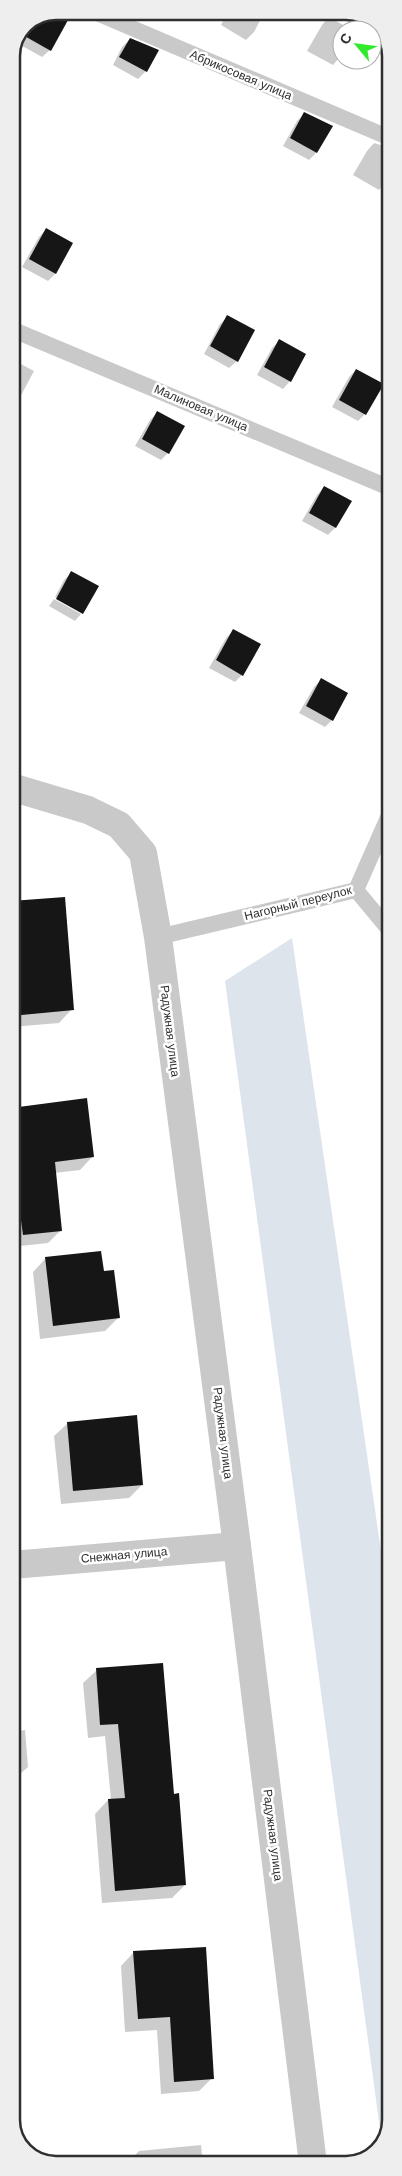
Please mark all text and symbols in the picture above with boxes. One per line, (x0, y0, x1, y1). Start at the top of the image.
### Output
north arrow (332, 20, 382, 70)
text: С (336, 30, 355, 47)
street label: Абрикосовая улица (188, 47, 294, 103)
street label: Малиновая улица (152, 382, 250, 434)
street label: Нагорный переулок (243, 883, 354, 923)
street label: Радужная улица (157, 984, 183, 1078)
street label: Радужная улица (210, 1386, 236, 1480)
street label: Снежная улица (80, 1544, 168, 1566)
street label: Радужная улица (260, 1788, 286, 1882)

